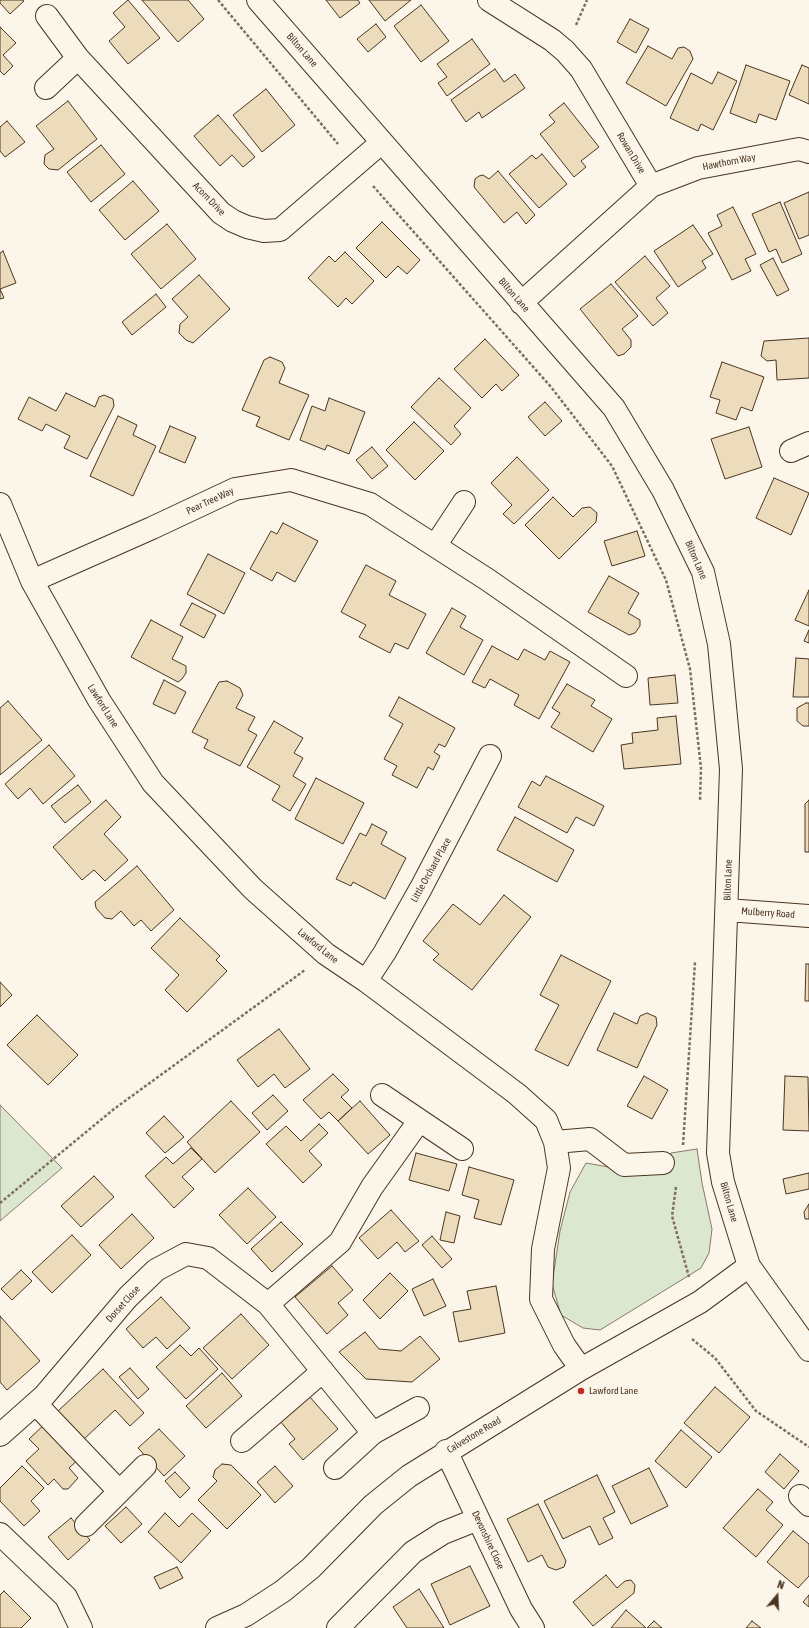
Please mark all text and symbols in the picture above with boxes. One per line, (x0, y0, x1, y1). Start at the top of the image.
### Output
street label: Bilton Lane (284, 30, 320, 70)
street label: Rowan Drive (614, 130, 648, 176)
street label: Hawthorn Way (701, 151, 757, 173)
street label: Acorn Drive (190, 180, 228, 218)
street label: Bilton Lane (496, 275, 532, 315)
street label: Pear Tree Way (184, 485, 236, 517)
street label: Bilton Lane (682, 539, 710, 581)
street label: Lawford Lane (85, 682, 121, 730)
street label: Little Orchard Place (408, 836, 454, 904)
street label: Bilton Lane (721, 859, 735, 901)
street label: Mulberry Road (741, 905, 795, 921)
street label: Lawford Lane (295, 926, 341, 966)
street label: Bilton Lane (718, 1180, 740, 1224)
street label: Dorset Close (103, 1283, 143, 1325)
place label: Lawford Lane (589, 1385, 638, 1397)
marker: Lawford Lane (576, 1386, 586, 1396)
street label: Calvestone Road (445, 1414, 503, 1456)
street label: Devonshire Close (469, 1509, 507, 1571)
north arrow (757, 1576, 797, 1616)
text: N (776, 1578, 786, 1591)

